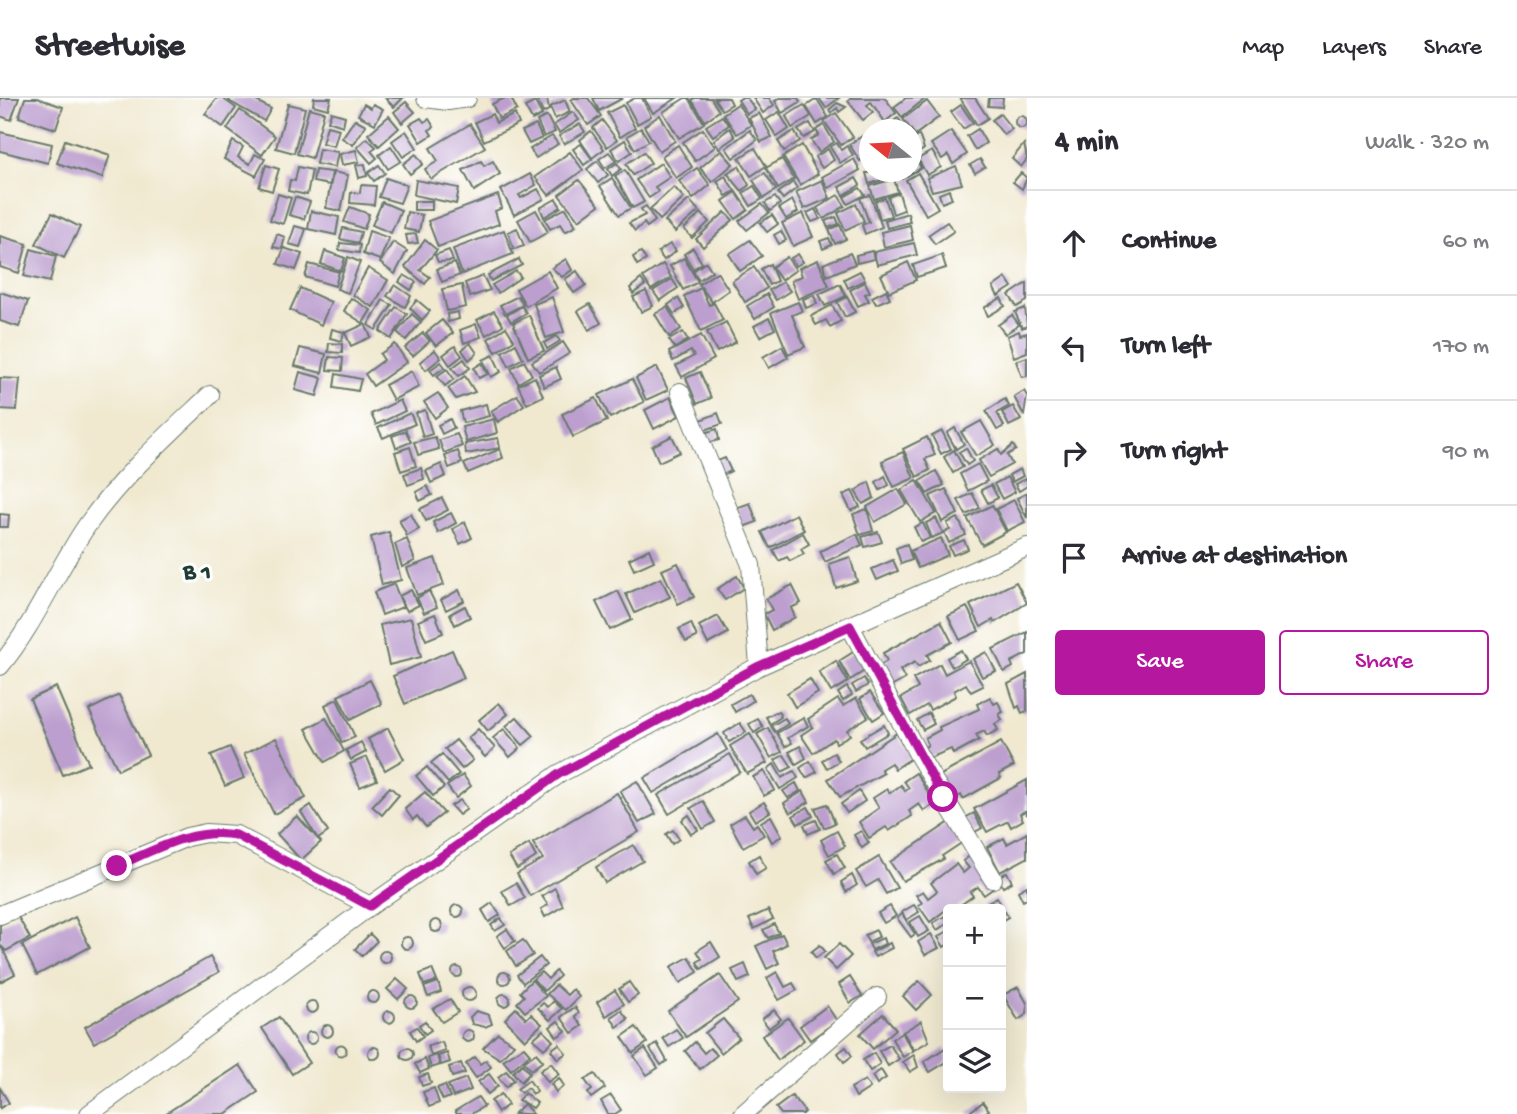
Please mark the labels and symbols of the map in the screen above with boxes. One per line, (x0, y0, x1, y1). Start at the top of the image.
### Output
north arrow (859, 119, 922, 182)
district label: B 1 (182, 559, 211, 588)
route start (927, 781, 958, 812)
route end (101, 850, 132, 881)

